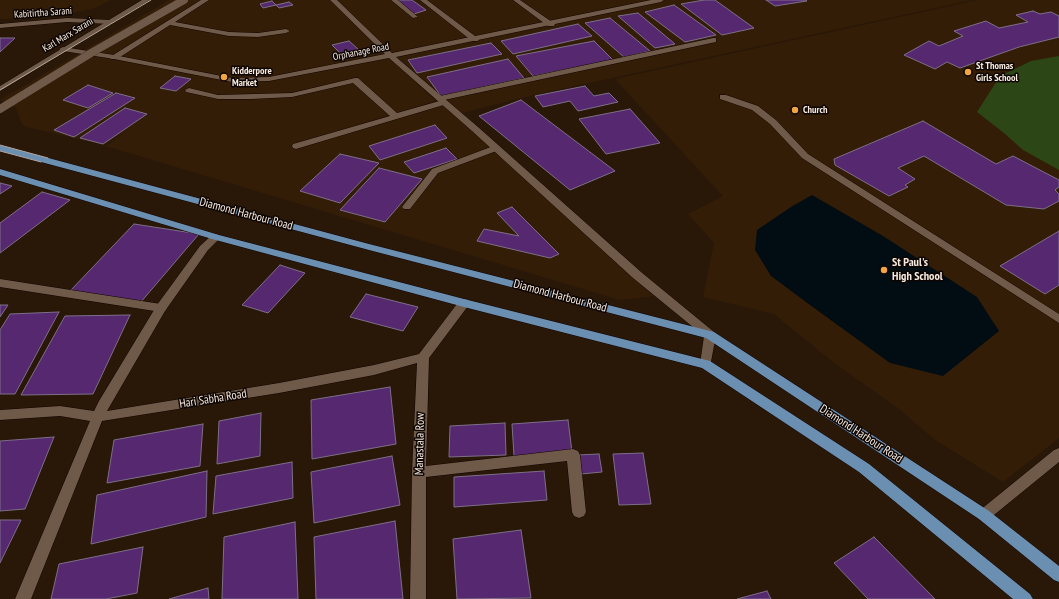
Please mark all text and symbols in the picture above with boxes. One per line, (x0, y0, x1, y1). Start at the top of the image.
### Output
street label: Kabitirtha Sarani (14, 5, 72, 21)
street label: Karl Marx Sarani (41, 15, 95, 55)
street label: Orphanage Road (332, 41, 390, 63)
place label: St Thomas Girls School (976, 60, 1018, 84)
place label: Kidderpore Market (232, 65, 272, 88)
marker: St Thomas Girls School (963, 67, 973, 77)
marker: Kidderpore Market (219, 72, 229, 82)
place label: Church (803, 104, 827, 116)
marker: Church (790, 105, 800, 115)
street label: Diamond Harbour Road (198, 195, 294, 233)
place label: St Paul's High School (892, 256, 943, 284)
marker: St Paul's High School (879, 265, 889, 275)
street label: Diamond Harbour Road (512, 277, 608, 315)
street label: Hari Sabha Road (178, 387, 248, 411)
street label: Diamond Harbour Road (817, 402, 905, 466)
street label: Manastala Row (412, 413, 428, 475)

